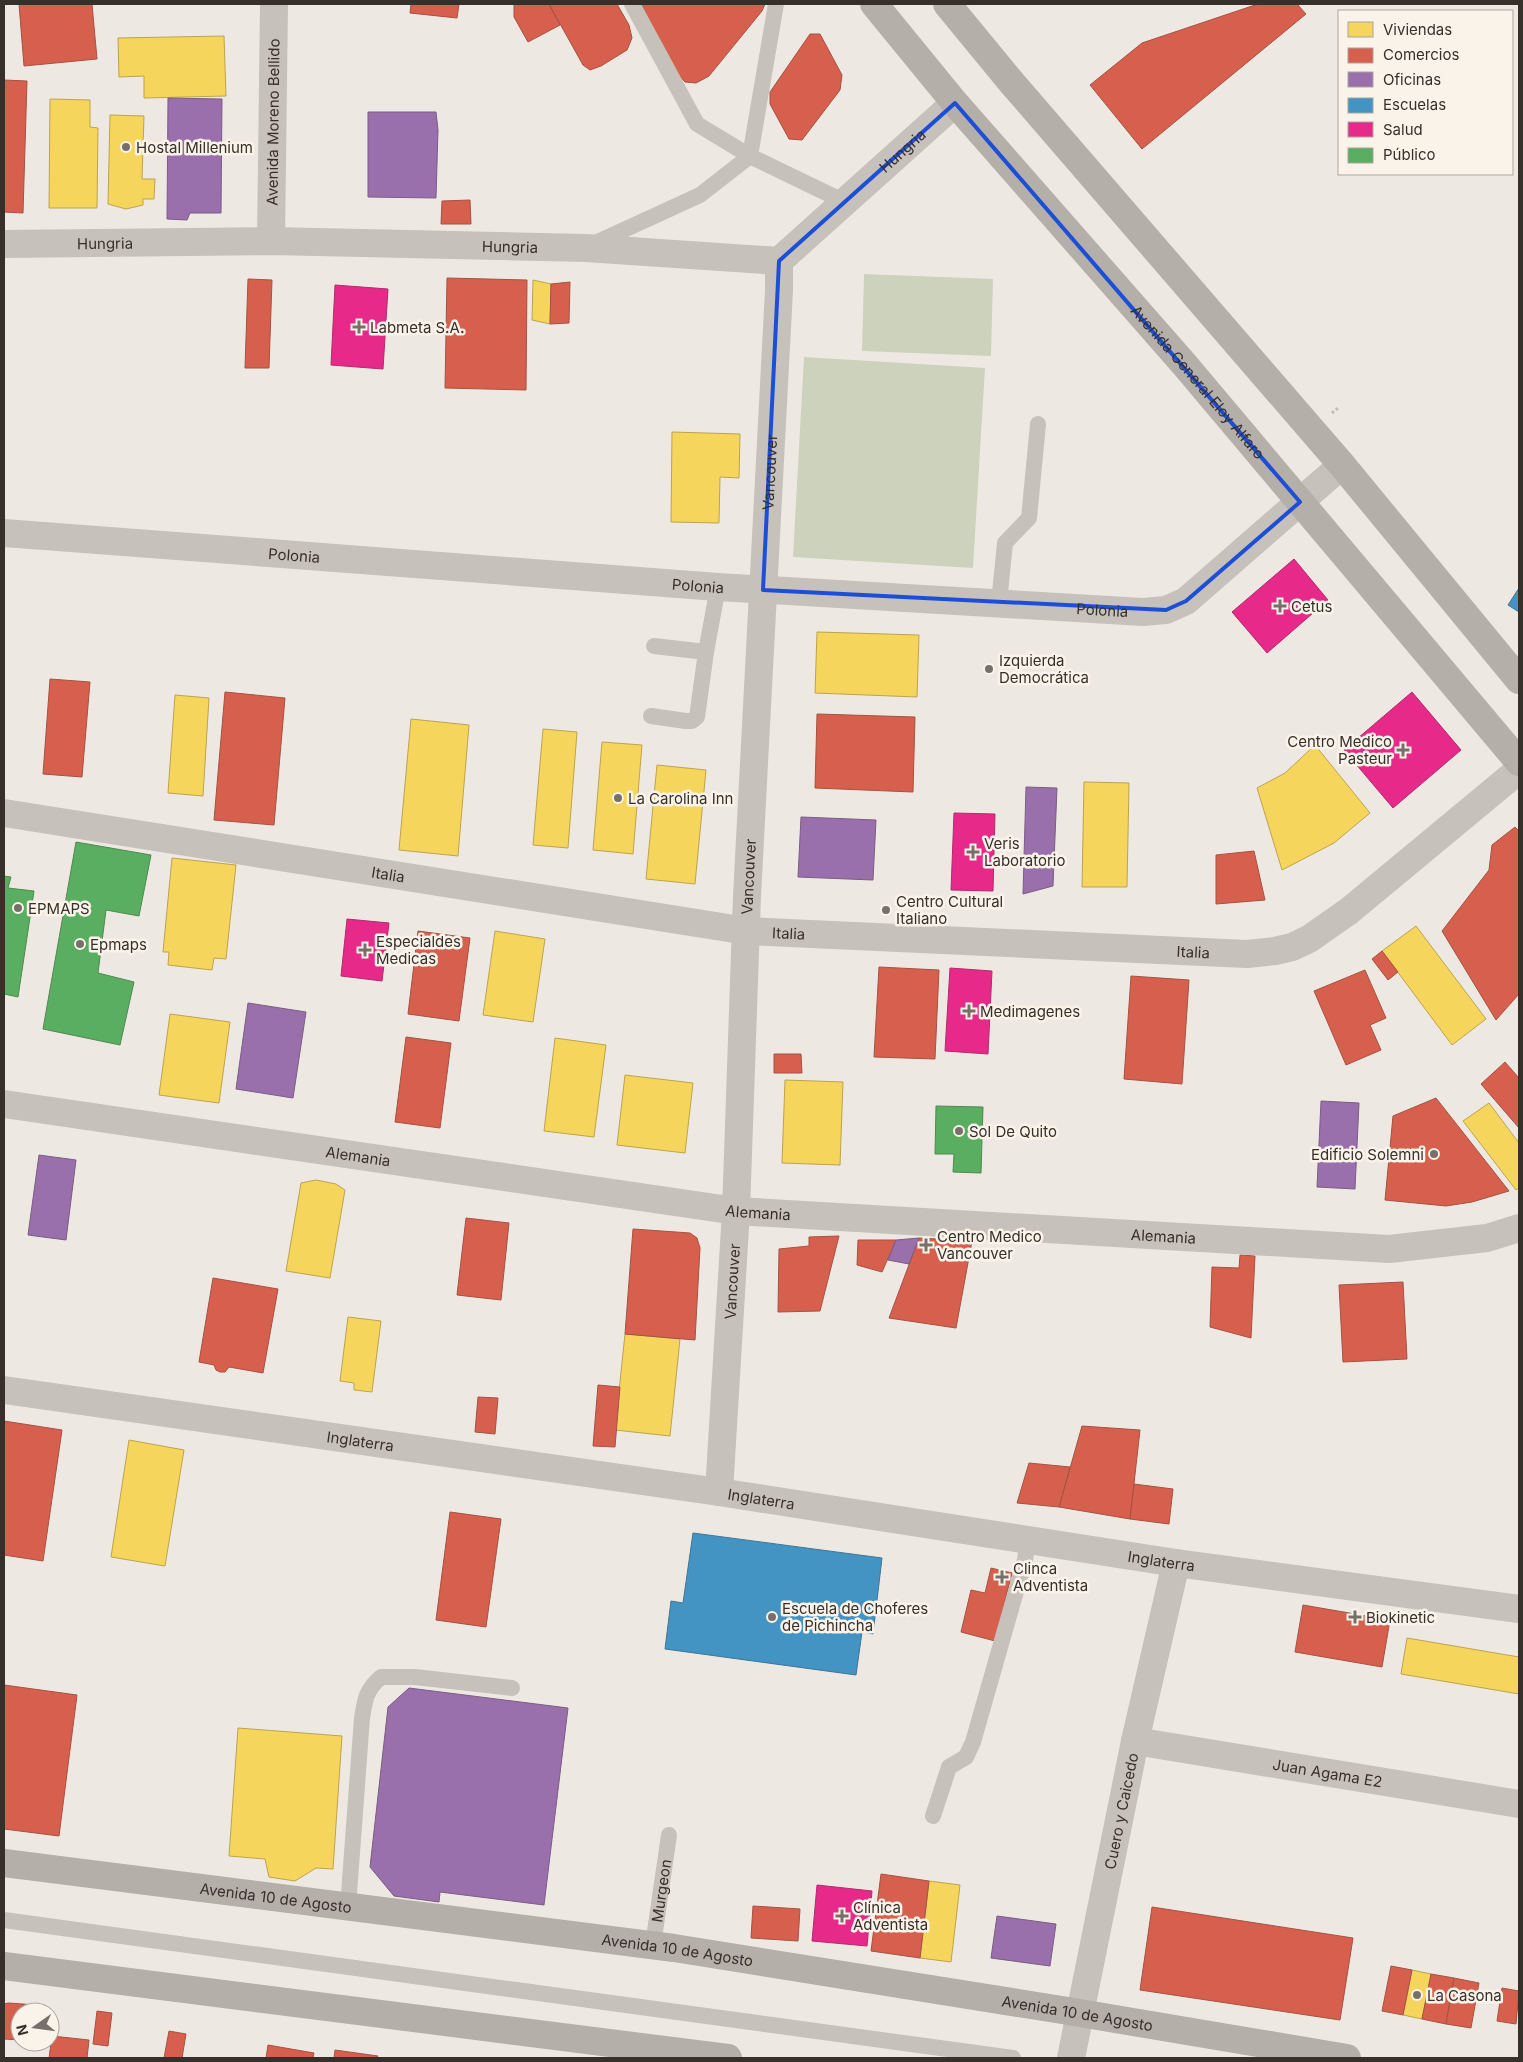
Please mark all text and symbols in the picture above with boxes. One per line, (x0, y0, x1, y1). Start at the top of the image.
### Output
legend (1338, 10, 1513, 175)
text: Viviendas (1383, 20, 1452, 39)
street label: Avenida Moreno Bellido (262, 38, 283, 206)
text: Comercios (1383, 45, 1459, 64)
text: Oficinas (1383, 70, 1441, 89)
text: Escuelas (1383, 95, 1446, 114)
text: Salud (1383, 120, 1423, 139)
street label: Hungria (875, 125, 929, 176)
place label: Hostal Millenium (136, 138, 253, 157)
marker: Hostal Millenium (120, 141, 132, 153)
text: Público (1383, 145, 1435, 164)
street label: Hungria (77, 233, 133, 253)
street label: Hungria (482, 236, 538, 256)
street label: Avenida General Eloy Alfaro (1127, 301, 1269, 463)
place label: Labmeta S.A. (370, 318, 464, 337)
marker: Labmeta S.A. (352, 320, 366, 334)
street label: Vancouver (758, 434, 781, 511)
street label: Polonia (267, 544, 321, 566)
street label: Polonia (671, 574, 725, 597)
place label: Cetus (1291, 597, 1332, 616)
street label: Polonia (1076, 599, 1129, 621)
marker: Cetus (1273, 599, 1287, 613)
place label: Izquierda Democrática (999, 651, 1089, 687)
marker: Izquierda Democrática (983, 663, 995, 675)
place label: Centro Medico Pasteur (1287, 732, 1392, 768)
marker: Centro Medico Pasteur (1396, 743, 1410, 757)
place label: La Carolina Inn (628, 789, 733, 808)
marker: La Carolina Inn (612, 792, 624, 804)
place label: Veris Laboratorio (984, 834, 1065, 870)
street label: Vancouver (737, 838, 760, 915)
marker: Veris Laboratorio (966, 845, 980, 859)
street label: Italia (370, 862, 406, 886)
place label: Centro Cultural Italiano (896, 892, 1003, 928)
place label: EPMAPS (28, 899, 90, 918)
marker: EPMAPS (12, 902, 24, 914)
marker: Centro Cultural Italiano (880, 904, 892, 916)
street label: Italia (772, 923, 806, 943)
place label: Especialdes Medicas (376, 932, 461, 968)
place label: Epmaps (90, 935, 147, 954)
marker: Epmaps (74, 938, 86, 950)
street label: Italia (1176, 941, 1210, 962)
marker: Especialdes Medicas (358, 943, 372, 957)
place label: Medimagenes (980, 1002, 1080, 1021)
marker: Medimagenes (962, 1004, 976, 1018)
place label: Sol De Quito (969, 1122, 1057, 1141)
marker: Sol De Quito (953, 1125, 965, 1137)
street label: Alemania (325, 1142, 392, 1170)
place label: Edificio Solemni (1311, 1145, 1424, 1164)
marker: Edificio Solemni (1428, 1148, 1440, 1160)
street label: Alemania (724, 1200, 791, 1224)
street label: Alemania (1130, 1224, 1197, 1247)
place label: Centro Medico Vancouver (937, 1227, 1042, 1263)
marker: Centro Medico Vancouver (919, 1238, 933, 1252)
street label: Vancouver (720, 1243, 744, 1320)
street label: Inglaterra (326, 1427, 395, 1455)
street label: Inglaterra (726, 1484, 796, 1513)
street label: Inglaterra (1127, 1546, 1196, 1575)
place label: Clinca Adventista (1013, 1559, 1088, 1595)
marker: Clinca Adventista (995, 1570, 1009, 1584)
place label: Escuela de Choferes de Pichincha (782, 1599, 928, 1635)
place label: Biokinetic (1366, 1608, 1435, 1627)
marker: Biokinetic (1348, 1610, 1362, 1624)
marker: Escuela de Choferes de Pichincha (766, 1611, 778, 1623)
street label: Cuero y Caicedo (1100, 1751, 1142, 1871)
street label: Juan Agama E2 (1271, 1754, 1384, 1791)
street label: Murgeon (647, 1858, 675, 1923)
street label: Avenida 10 de Agosto (199, 1878, 353, 1917)
place label: Clínica Adventista (853, 1898, 928, 1934)
marker: Clínica Adventista (835, 1909, 849, 1923)
street label: Avenida 10 de Agosto (601, 1929, 755, 1970)
place label: La Casona (1427, 1986, 1502, 2005)
marker: La Casona (1411, 1989, 1423, 2001)
street label: Avenida 10 de Agosto (1001, 1991, 1154, 2035)
north arrow (10, 2002, 60, 2052)
text: N (12, 2023, 31, 2037)

